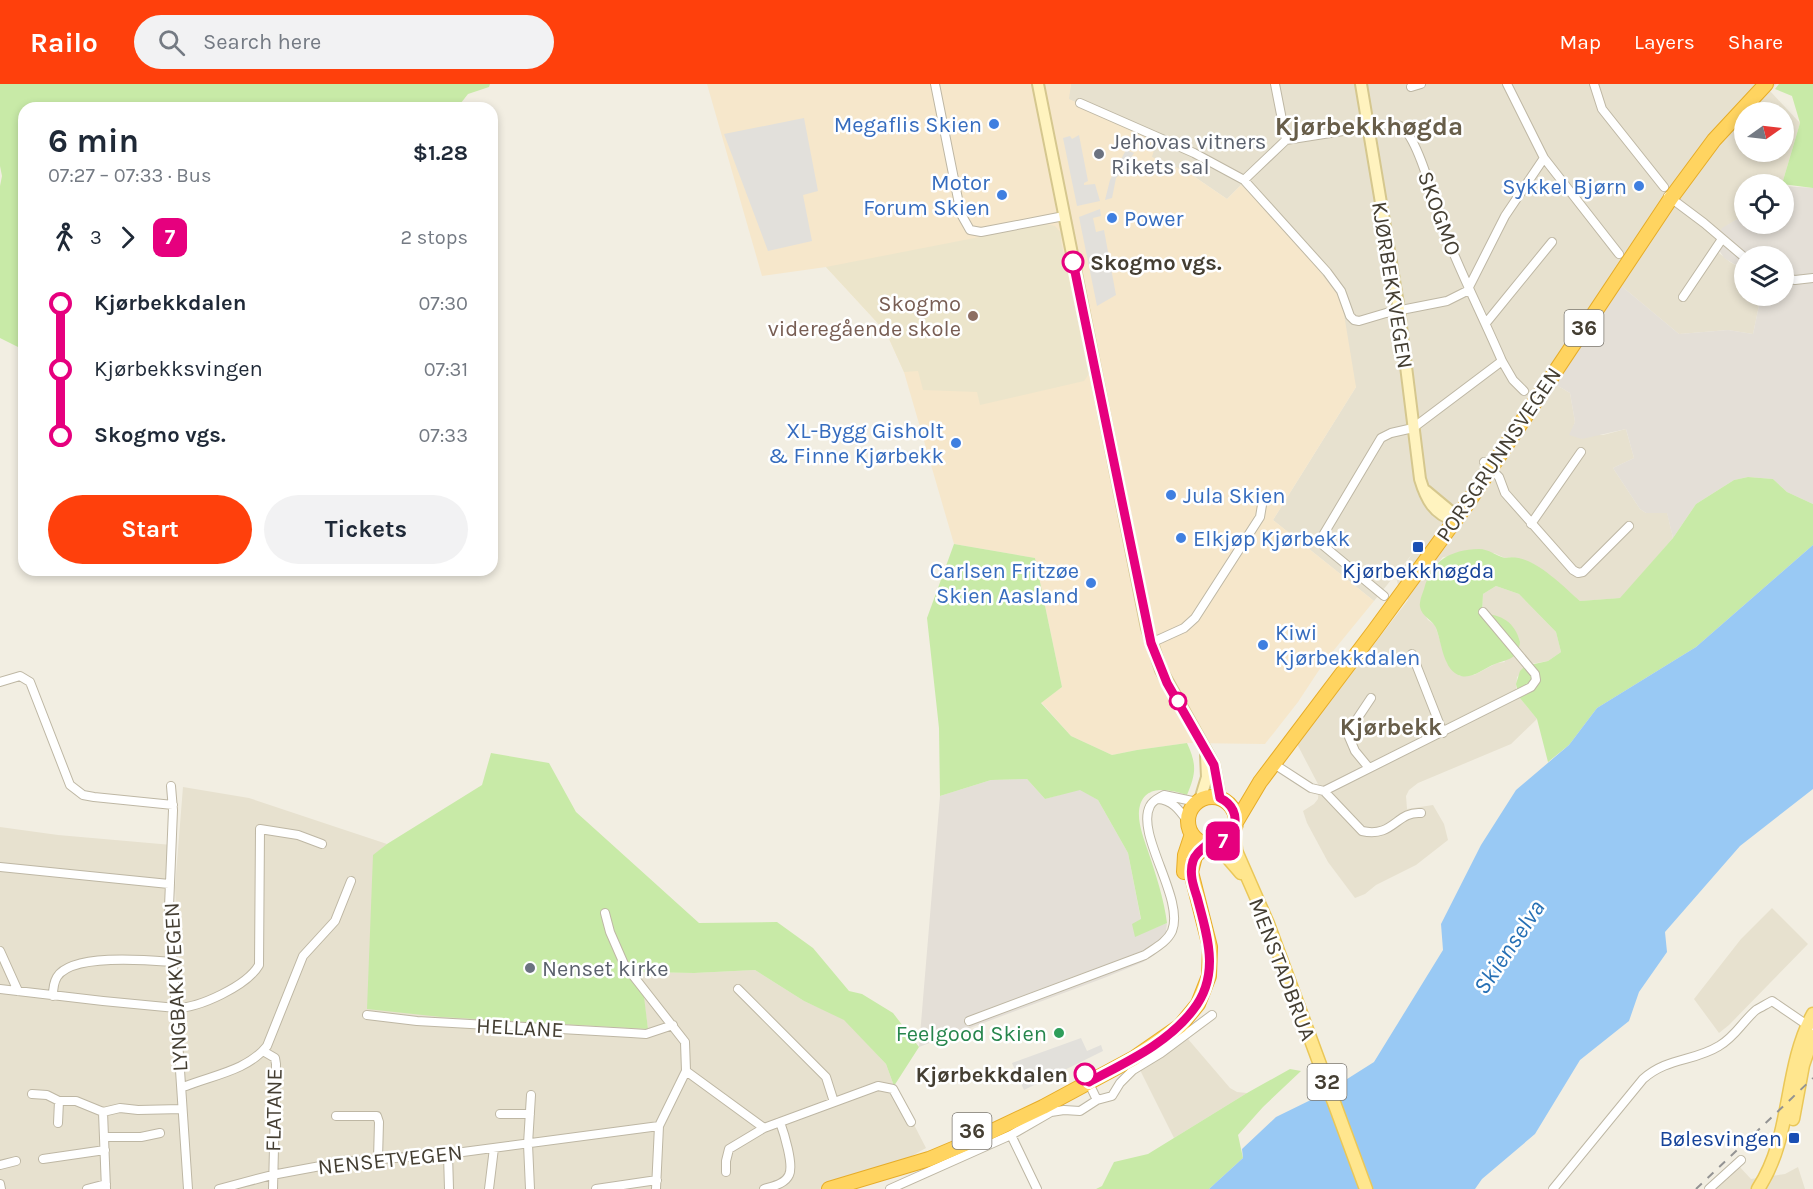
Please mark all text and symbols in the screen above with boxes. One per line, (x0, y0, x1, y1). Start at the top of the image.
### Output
search box (134, 15, 554, 69)
text: Railo (30, 26, 98, 59)
icon: search (155, 26, 188, 59)
text: Search here (203, 29, 321, 55)
text: Map (1559, 30, 1601, 54)
text: Layers (1634, 30, 1695, 54)
text: Share (1728, 30, 1783, 54)
north arrow (1734, 102, 1794, 162)
map controls (1734, 102, 1794, 306)
district label: Kjørbekkhøgda (1275, 111, 1463, 142)
place label: Megaflis Skien (834, 112, 982, 138)
marker: Megaflis Skien (987, 117, 1001, 131)
text: 6 min (48, 122, 139, 160)
place label: Jehovas vitners Rikets sal (1111, 129, 1266, 180)
text: $1.28 (413, 140, 468, 166)
marker: Jehovas vitners Rikets sal (1092, 147, 1106, 161)
text: 07:27 – 07:33 · Bus (48, 164, 211, 187)
street label: SKOGMO (1412, 168, 1466, 259)
place label: Motor Forum Skien (863, 170, 990, 221)
place label: Sykkel Bjørn (1502, 174, 1627, 200)
button: locate (1734, 174, 1794, 234)
marker: Sykkel Bjørn (1632, 179, 1646, 193)
marker: Motor Forum Skien (995, 188, 1009, 202)
street label: KJØRBEKKVEGEN (1366, 200, 1418, 371)
place label: Power (1124, 206, 1183, 232)
marker: Power (1105, 211, 1119, 225)
icon: walk (48, 221, 81, 254)
icon: forward (111, 221, 144, 254)
text: 7 (165, 225, 175, 249)
text: 3 (90, 226, 102, 249)
text: 2 stops (401, 226, 468, 249)
button: layers (1734, 246, 1794, 306)
place label: Skogmo vgs. (1090, 250, 1222, 276)
marker: Skogmo vgs. (1062, 251, 1084, 273)
text: Kjørbekkdalen (94, 290, 246, 316)
place label: Skogmo videregående skole (768, 291, 961, 342)
text: 07:30 (418, 292, 468, 315)
marker: Skogmo videregående skole (966, 309, 980, 323)
road number: 36 (1564, 310, 1604, 346)
text: Kjørbekksvingen (94, 356, 263, 382)
text: 07:31 (424, 358, 468, 381)
street label: PORSGRUNNSVEGEN (1431, 362, 1567, 547)
place label: XL-Bygg Gisholt & Finne Kjørbekk (768, 418, 944, 469)
text: Skogmo vgs. (94, 422, 226, 448)
text: 07:33 (419, 424, 468, 447)
marker: XL-Bygg Gisholt & Finne Kjørbekk (949, 436, 963, 450)
place label: Jula Skien (1183, 483, 1286, 509)
marker: Jula Skien (1164, 488, 1178, 502)
button: Start (48, 495, 252, 564)
button: Tickets (264, 495, 468, 564)
place label: Elkjøp Kjørbekk (1193, 526, 1350, 552)
marker: Elkjøp Kjørbekk (1174, 531, 1188, 545)
marker: Kjørbekkhøgda (1411, 540, 1425, 554)
place label: Carlsen Fritzøe Skien Aasland (930, 558, 1079, 609)
place label: Kjørbekkhøgda (1342, 558, 1494, 584)
marker: Carlsen Fritzøe Skien Aasland (1084, 576, 1098, 590)
place label: Kiwi Kjørbekkdalen (1275, 620, 1420, 671)
marker: Kiwi Kjørbekkdalen (1256, 638, 1270, 652)
unlabelled marker (1169, 692, 1187, 710)
district label: Kjørbekk (1340, 713, 1442, 741)
line badge: 7 (1204, 822, 1242, 861)
text: 7 (1218, 829, 1228, 853)
street label: MENSTADBRUA (1243, 894, 1321, 1045)
water label: Skienselva (1467, 895, 1551, 999)
street label: LYNGBAKKVEGEN (159, 902, 193, 1072)
place label: Nenset kirke (542, 956, 669, 982)
marker: Nenset kirke (523, 961, 537, 975)
street label: HELLANE (475, 1013, 564, 1043)
place label: Feelgood Skien (896, 1021, 1047, 1047)
marker: Feelgood Skien (1052, 1026, 1066, 1040)
place label: Kjørbekkdalen (916, 1062, 1068, 1088)
marker: Kjørbekkdalen (1074, 1063, 1096, 1085)
road number: 32 (1308, 1064, 1346, 1100)
street label: FLATANE (260, 1068, 288, 1152)
road number: 36 (952, 1113, 992, 1149)
place label: Bølesvingen (1659, 1126, 1782, 1152)
marker: Bølesvingen (1787, 1131, 1801, 1145)
street label: NENSETVEGEN (316, 1139, 464, 1181)

